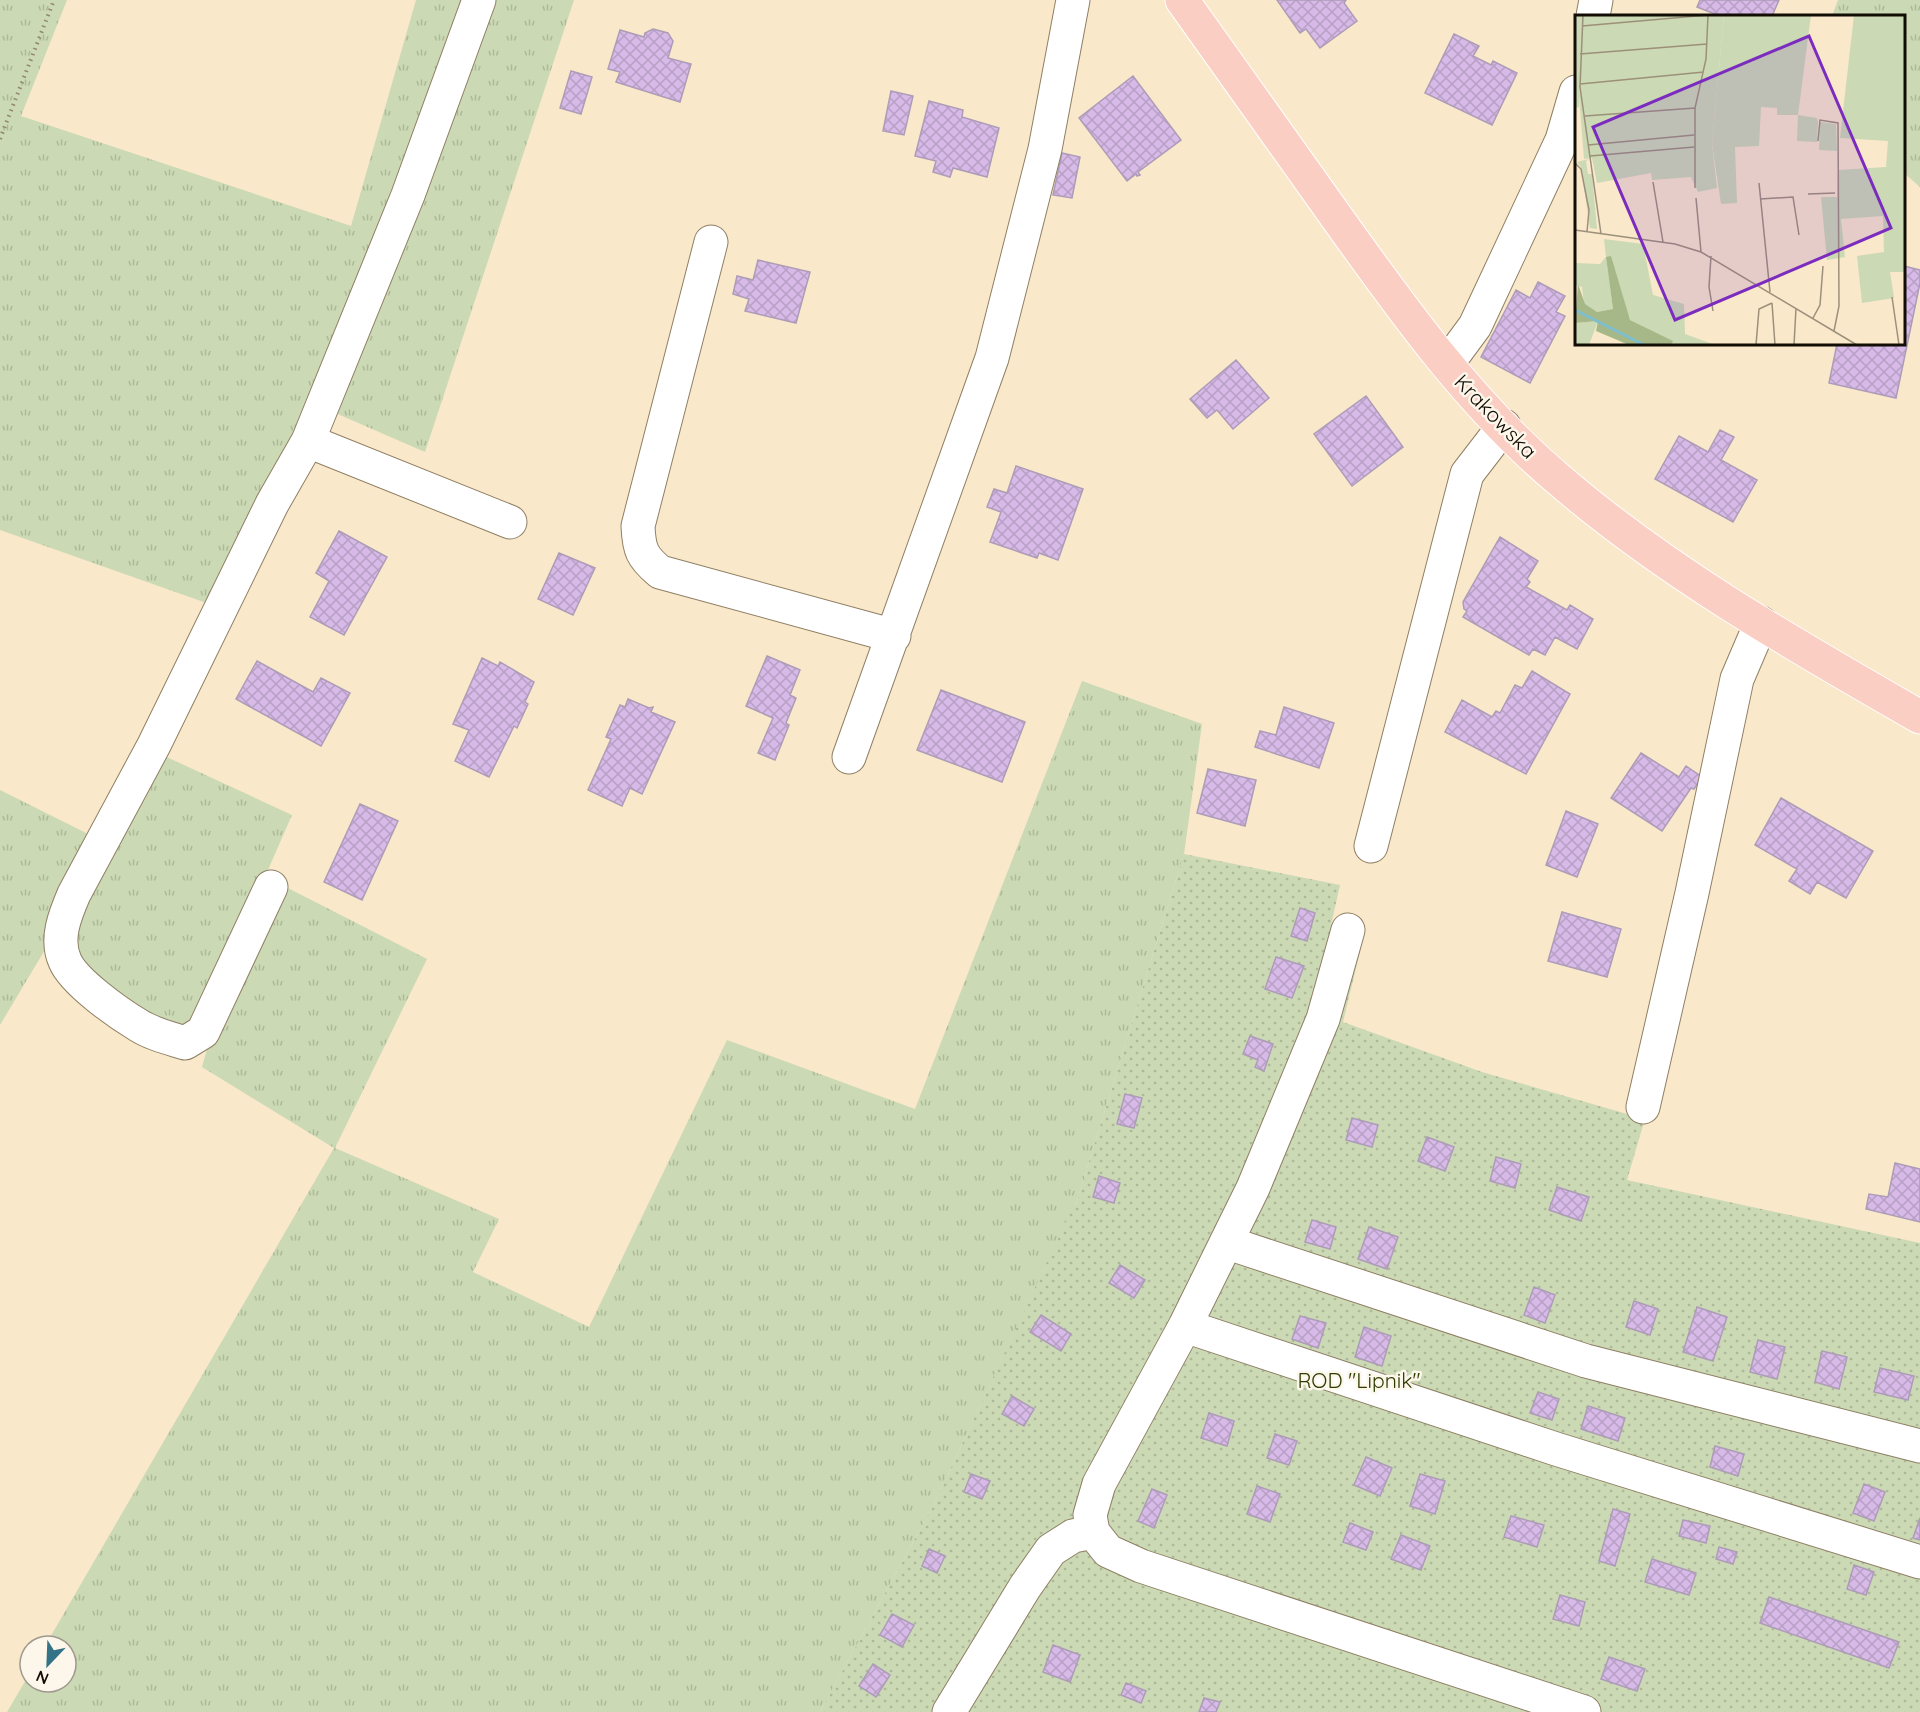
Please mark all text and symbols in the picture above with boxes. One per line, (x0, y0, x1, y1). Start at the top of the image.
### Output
inset map (1575, 15, 1905, 345)
street label: Krakowska (1449, 368, 1543, 464)
park label: ROD "Lipnik" (1297, 1367, 1421, 1393)
north arrow (18, 1634, 78, 1694)
text: N (33, 1666, 51, 1689)

